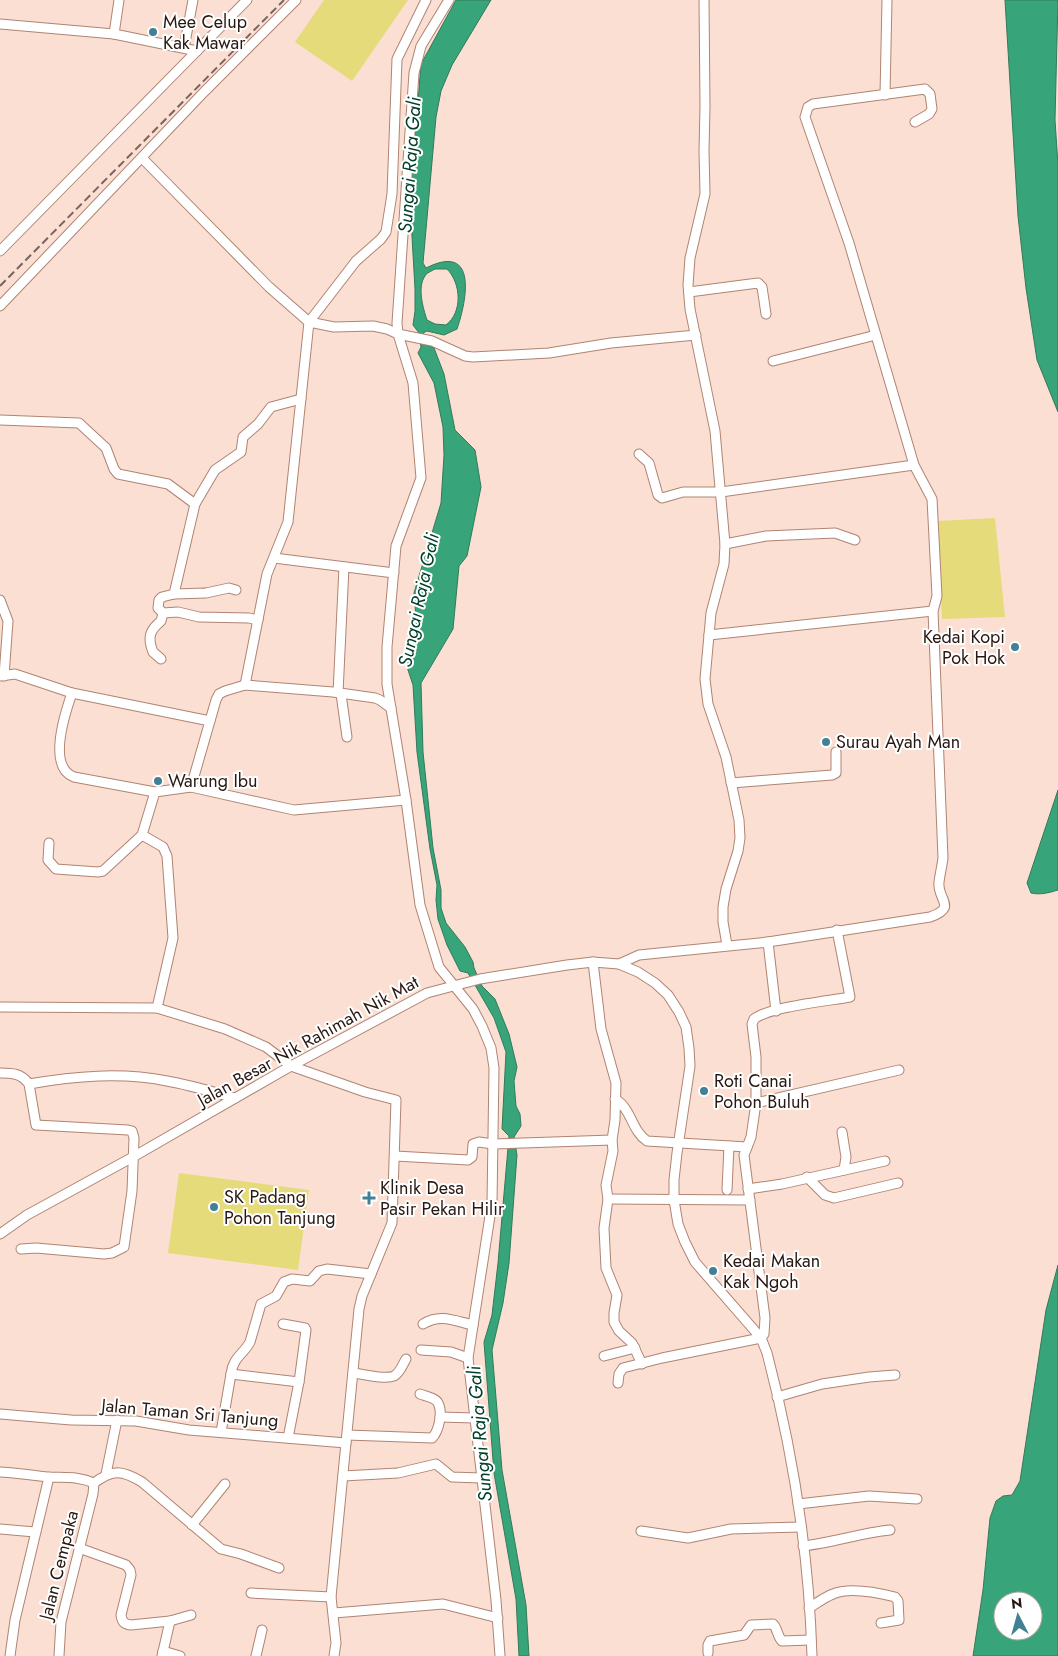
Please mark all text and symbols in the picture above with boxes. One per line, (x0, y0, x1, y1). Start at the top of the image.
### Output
place label: Mee Celup Kak Mawar (163, 9, 247, 56)
marker: Mee Celup Kak Mawar (147, 26, 159, 38)
water label: Sungai Raja Gali (391, 95, 428, 234)
water label: Sungai Raja Gali (391, 529, 446, 670)
place label: Kedai Kopi Pok Hok (923, 624, 1005, 671)
marker: Kedai Kopi Pok Hok (1009, 641, 1021, 653)
place label: Surau Ayah Man (836, 729, 960, 755)
marker: Surau Ayah Man (820, 736, 832, 748)
place label: Warung Ibu (168, 768, 258, 794)
marker: Warung Ibu (152, 775, 164, 787)
street label: Jalan Besar Nik Rahimah Nik Mat (191, 969, 424, 1114)
place label: Roti Canai Pohon Buluh (714, 1068, 810, 1115)
marker: Roti Canai Pohon Buluh (698, 1085, 710, 1097)
place label: Klinik Desa Pasir Pekan Hilir (380, 1175, 505, 1222)
place label: SK Padang Pohon Tanjung (224, 1184, 336, 1231)
marker: Klinik Desa Pasir Pekan Hilir (362, 1191, 376, 1205)
marker: SK Padang Pohon Tanjung (208, 1201, 220, 1213)
place label: Kedai Makan Kak Ngoh (723, 1248, 820, 1295)
marker: Kedai Makan Kak Ngoh (707, 1265, 719, 1277)
water label: Sungai Raja Gali (460, 1364, 499, 1503)
street label: Jalan Taman Sri Tanjung (98, 1392, 280, 1434)
street label: Jalan Cempaka (32, 1508, 85, 1624)
north arrow (993, 1591, 1043, 1641)
text: N (1010, 1593, 1023, 1614)

